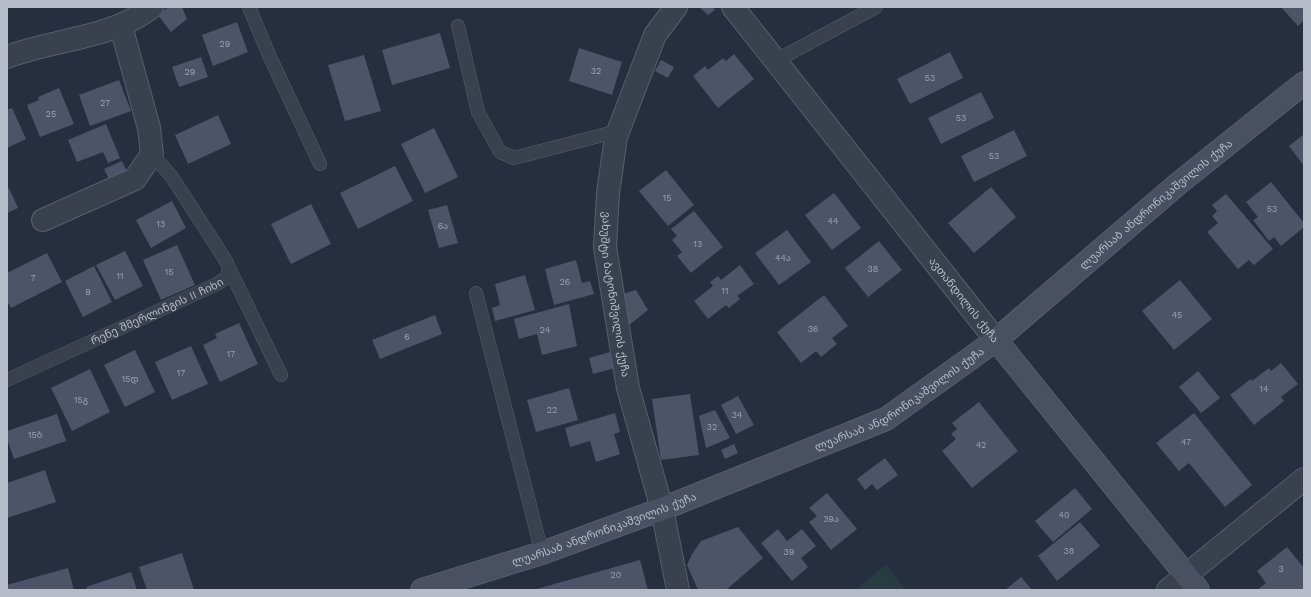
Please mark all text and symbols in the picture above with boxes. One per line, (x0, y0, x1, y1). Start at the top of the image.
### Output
house number: 29 (220, 39, 230, 49)
house number: 32 (591, 66, 601, 76)
house number: 29 (185, 67, 195, 77)
house number: 53 (925, 73, 935, 83)
house number: 27 (100, 98, 110, 108)
house number: 25 (46, 109, 56, 119)
house number: 53 (956, 113, 966, 123)
street label: ლუარსაბ ანდრონიკაშვილის ქუჩა (1077, 137, 1235, 272)
house number: 53 (989, 151, 999, 161)
house number: 15 (663, 193, 671, 203)
house number: 53 (1267, 204, 1277, 214)
street label: ვახუშტი ბატონიშვილის ქუჩა (598, 211, 633, 378)
house number: 44 (828, 216, 839, 226)
house number: 13 (157, 219, 165, 229)
house number: 6ა (438, 221, 448, 231)
house number: 13 (694, 239, 702, 249)
house number: 44ა (775, 253, 791, 263)
street label: ავთანდილის ქუჩა (927, 254, 1002, 345)
house number: 38 (868, 264, 878, 274)
house number: 15 (165, 267, 173, 277)
house number: 11 (116, 271, 124, 281)
house number: 7 (30, 273, 36, 283)
street label: რენე შმერლინგის II ჩიხი (89, 275, 226, 347)
house number: 26 (560, 277, 570, 287)
house number: 11 (721, 286, 729, 296)
house number: 9 (85, 287, 91, 297)
house number: 45 (1172, 310, 1182, 320)
house number: 36 (808, 324, 818, 334)
house number: 24 (540, 325, 551, 335)
house number: 6 (404, 332, 410, 342)
street label: ლუარსაბ ანდრონიკაშვილის ქუჩა (813, 344, 986, 454)
house number: 17 (227, 349, 235, 359)
house number: 17 (177, 368, 185, 378)
house number: 15დ (122, 374, 138, 385)
house number: 14 (1259, 384, 1269, 394)
house number: 15გ (74, 395, 88, 405)
house number: 22 (547, 405, 557, 415)
house number: 34 (732, 410, 743, 420)
house number: 32 (707, 422, 717, 432)
house number: 15ბ (28, 430, 42, 440)
house number: 47 (1181, 437, 1191, 447)
house number: 42 (976, 440, 986, 450)
street label: ლუარსაბ ანდრონიკაშვილის ქუჩა (510, 489, 698, 568)
house number: 40 (1058, 510, 1070, 520)
house number: 39ა (823, 514, 839, 524)
house number: 38 (1064, 546, 1074, 556)
house number: 39 (784, 547, 794, 557)
house number: 3 (1278, 564, 1284, 574)
house number: 20 (611, 570, 622, 580)

